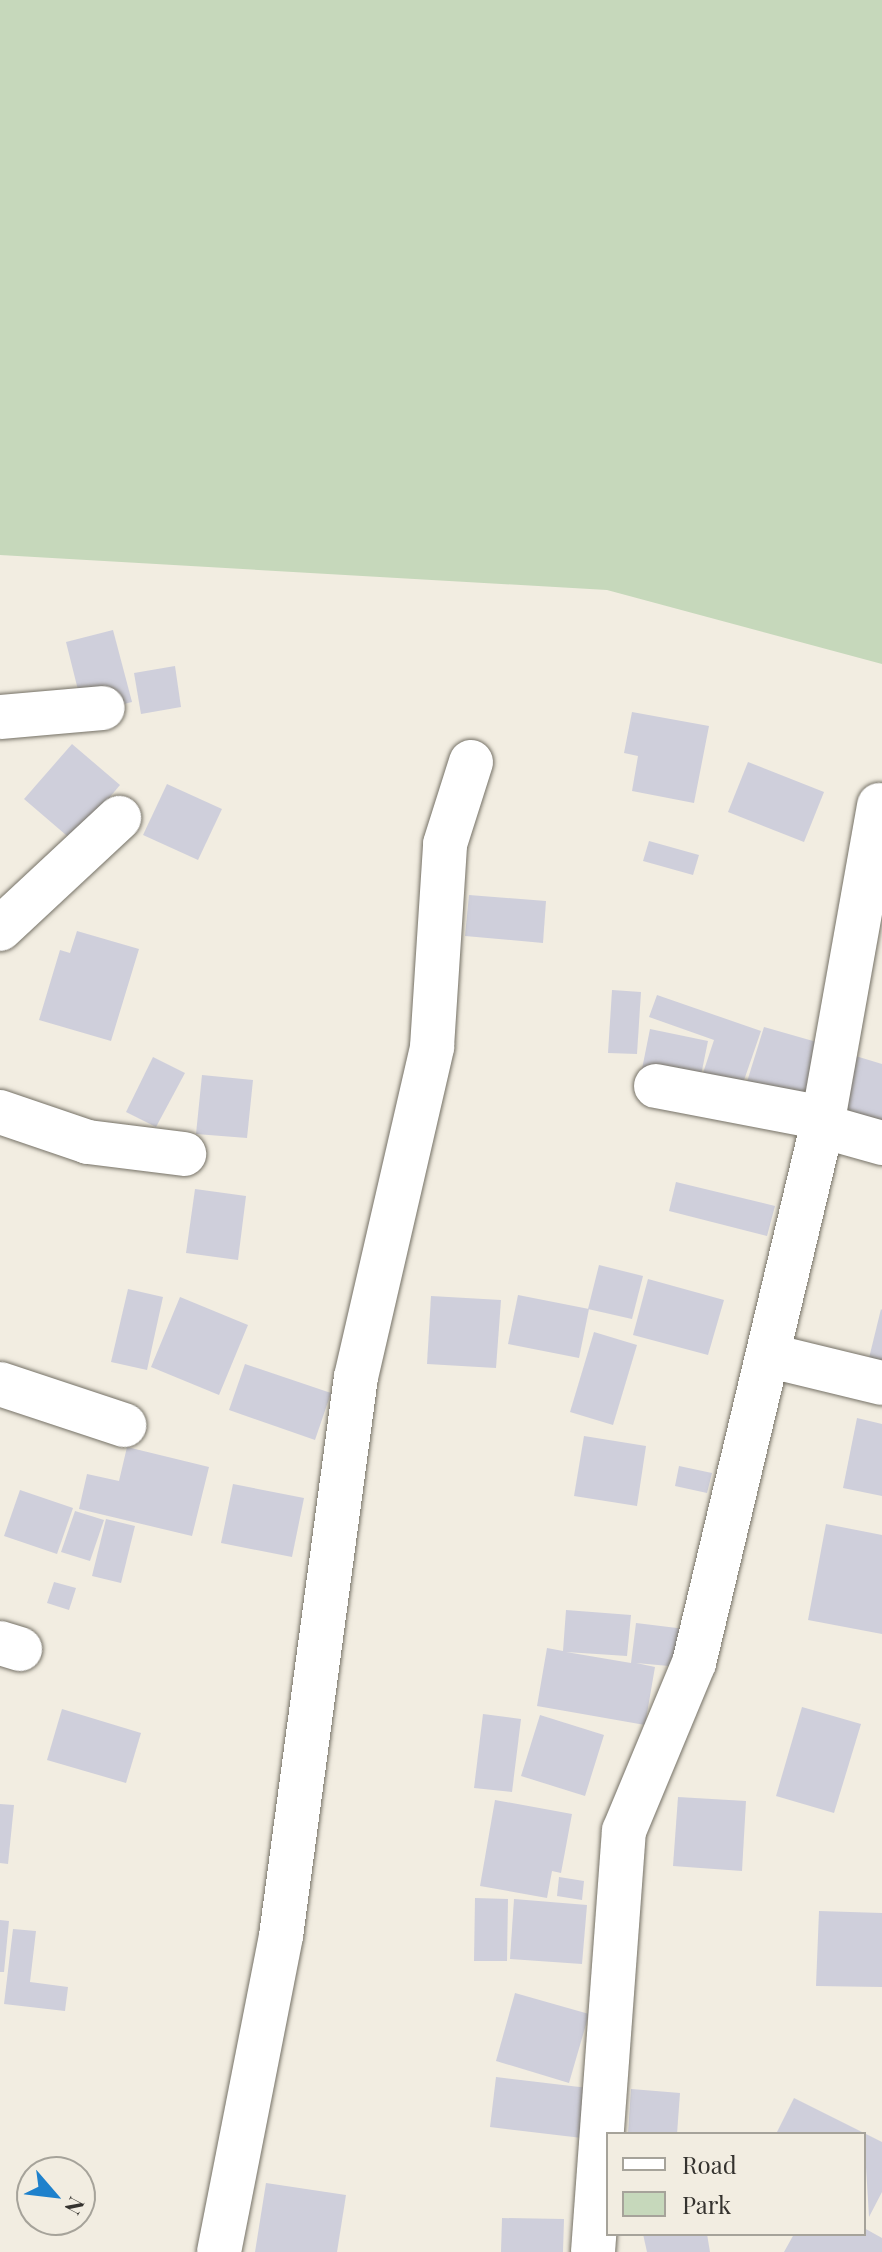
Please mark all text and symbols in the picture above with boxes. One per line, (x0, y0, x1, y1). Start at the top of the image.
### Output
legend (606, 2132, 866, 2236)
text: Road (682, 2148, 737, 2180)
north arrow (16, 2156, 96, 2236)
text: Park (682, 2188, 731, 2220)
text: N (58, 2192, 92, 2220)

